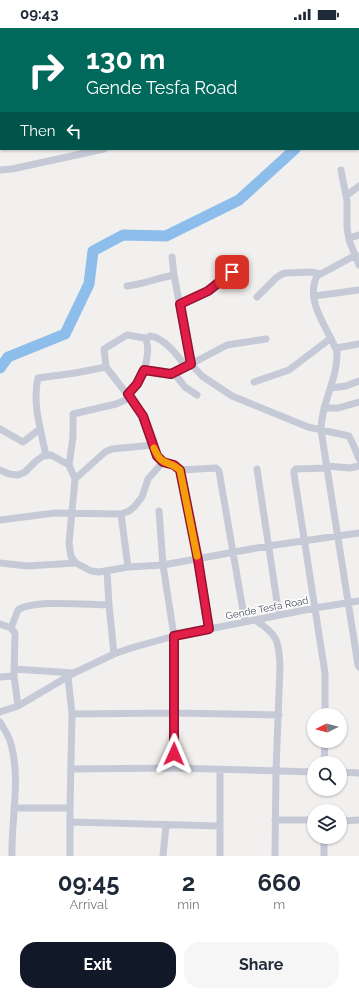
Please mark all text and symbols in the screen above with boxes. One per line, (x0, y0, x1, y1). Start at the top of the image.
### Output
text: 09:43 (20, 5, 59, 23)
text: 130 m (86, 43, 165, 76)
icon: right (20, 44, 72, 96)
text: Gende Tesfa Road (86, 77, 237, 98)
icon: left (63, 120, 85, 142)
text: Then (20, 122, 55, 140)
pin (215, 255, 249, 289)
icon: arrive (221, 261, 243, 283)
street label: Gende Tesfa Road (225, 595, 309, 621)
north arrow (307, 708, 347, 748)
map controls (307, 708, 347, 844)
position arrow (153, 733, 195, 775)
button: search (307, 756, 347, 796)
button: layers (307, 804, 347, 844)
text: 09:45 (58, 868, 120, 897)
text: 2 (182, 868, 195, 897)
text: 660 (257, 868, 301, 897)
text: Arrival (70, 897, 108, 912)
text: min (177, 897, 200, 912)
text: m (273, 897, 285, 912)
button: Exit (20, 942, 176, 988)
button: Share (184, 942, 339, 988)

